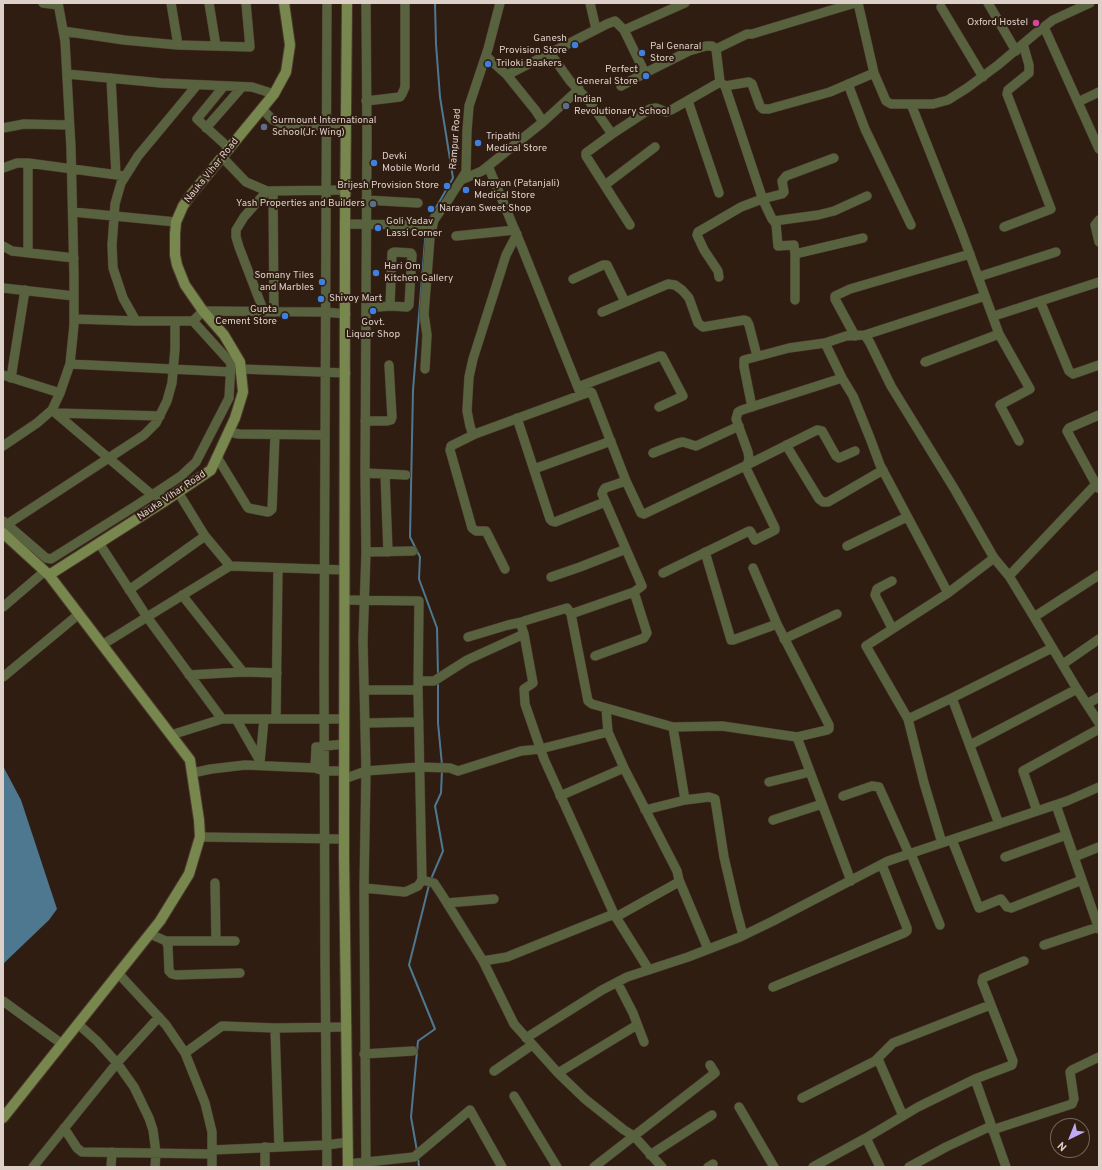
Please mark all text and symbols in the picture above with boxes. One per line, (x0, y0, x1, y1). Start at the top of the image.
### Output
place label: Oxford Hostel (967, 17, 1028, 29)
marker: Oxford Hostel (1031, 18, 1041, 28)
place label: Ganesh Provision Store (499, 33, 567, 56)
marker: Ganesh Provision Store (570, 40, 580, 50)
place label: Pal Genaral Store (650, 41, 701, 64)
marker: Pal Genaral Store (637, 48, 647, 58)
place label: Triloki Baakers (496, 58, 562, 70)
marker: Triloki Baakers (483, 59, 493, 69)
place label: Perfect General Store (576, 64, 638, 88)
marker: Perfect General Store (641, 71, 651, 81)
place label: Indian Revolutionary School (574, 94, 669, 118)
marker: Indian Revolutionary School (561, 101, 571, 111)
street label: Rampur Road (448, 108, 464, 170)
place label: Surmount International School(Jr. Wing) (272, 115, 376, 138)
marker: Surmount International School(Jr. Wing) (259, 122, 269, 132)
place label: Tripathi Medical Store (486, 131, 547, 154)
street label: Nauka Vihar Road (182, 136, 242, 206)
marker: Tripathi Medical Store (473, 138, 483, 148)
place label: Devki Mobile World (382, 151, 440, 174)
marker: Devki Mobile World (369, 158, 379, 168)
place label: Narayan (Patanjali) Medical Store (474, 178, 560, 202)
place label: Brijesh Provision Store (337, 180, 439, 192)
marker: Brijesh Provision Store (442, 181, 452, 191)
marker: Narayan (Patanjali) Medical Store (461, 185, 471, 195)
place label: Yash Properties and Builders (236, 198, 365, 210)
marker: Yash Properties and Builders (368, 199, 378, 209)
place label: Narayan Sweet Shop (439, 203, 531, 215)
marker: Narayan Sweet Shop (426, 204, 436, 214)
place label: Goli Yadav Lassi Corner (386, 216, 442, 240)
marker: Goli Yadav Lassi Corner (373, 223, 383, 233)
place label: Hari Om Kitchen Gallery (384, 261, 453, 284)
marker: Hari Om Kitchen Gallery (371, 268, 381, 278)
place label: Somany Tiles and Marbles (255, 270, 314, 294)
marker: Somany Tiles and Marbles (317, 277, 327, 287)
place label: Shivoy Mart (329, 293, 382, 305)
marker: Shivoy Mart (316, 294, 326, 304)
place label: Gupta Cement Store (215, 304, 277, 328)
marker: Govt. Liquor Shop (368, 306, 378, 316)
marker: Gupta Cement Store (280, 311, 290, 321)
place label: Govt. Liquor Shop (346, 317, 400, 340)
street label: Nauka Vihar Road (136, 469, 208, 523)
north arrow (1050, 1118, 1090, 1158)
text: N (1055, 1138, 1070, 1154)

